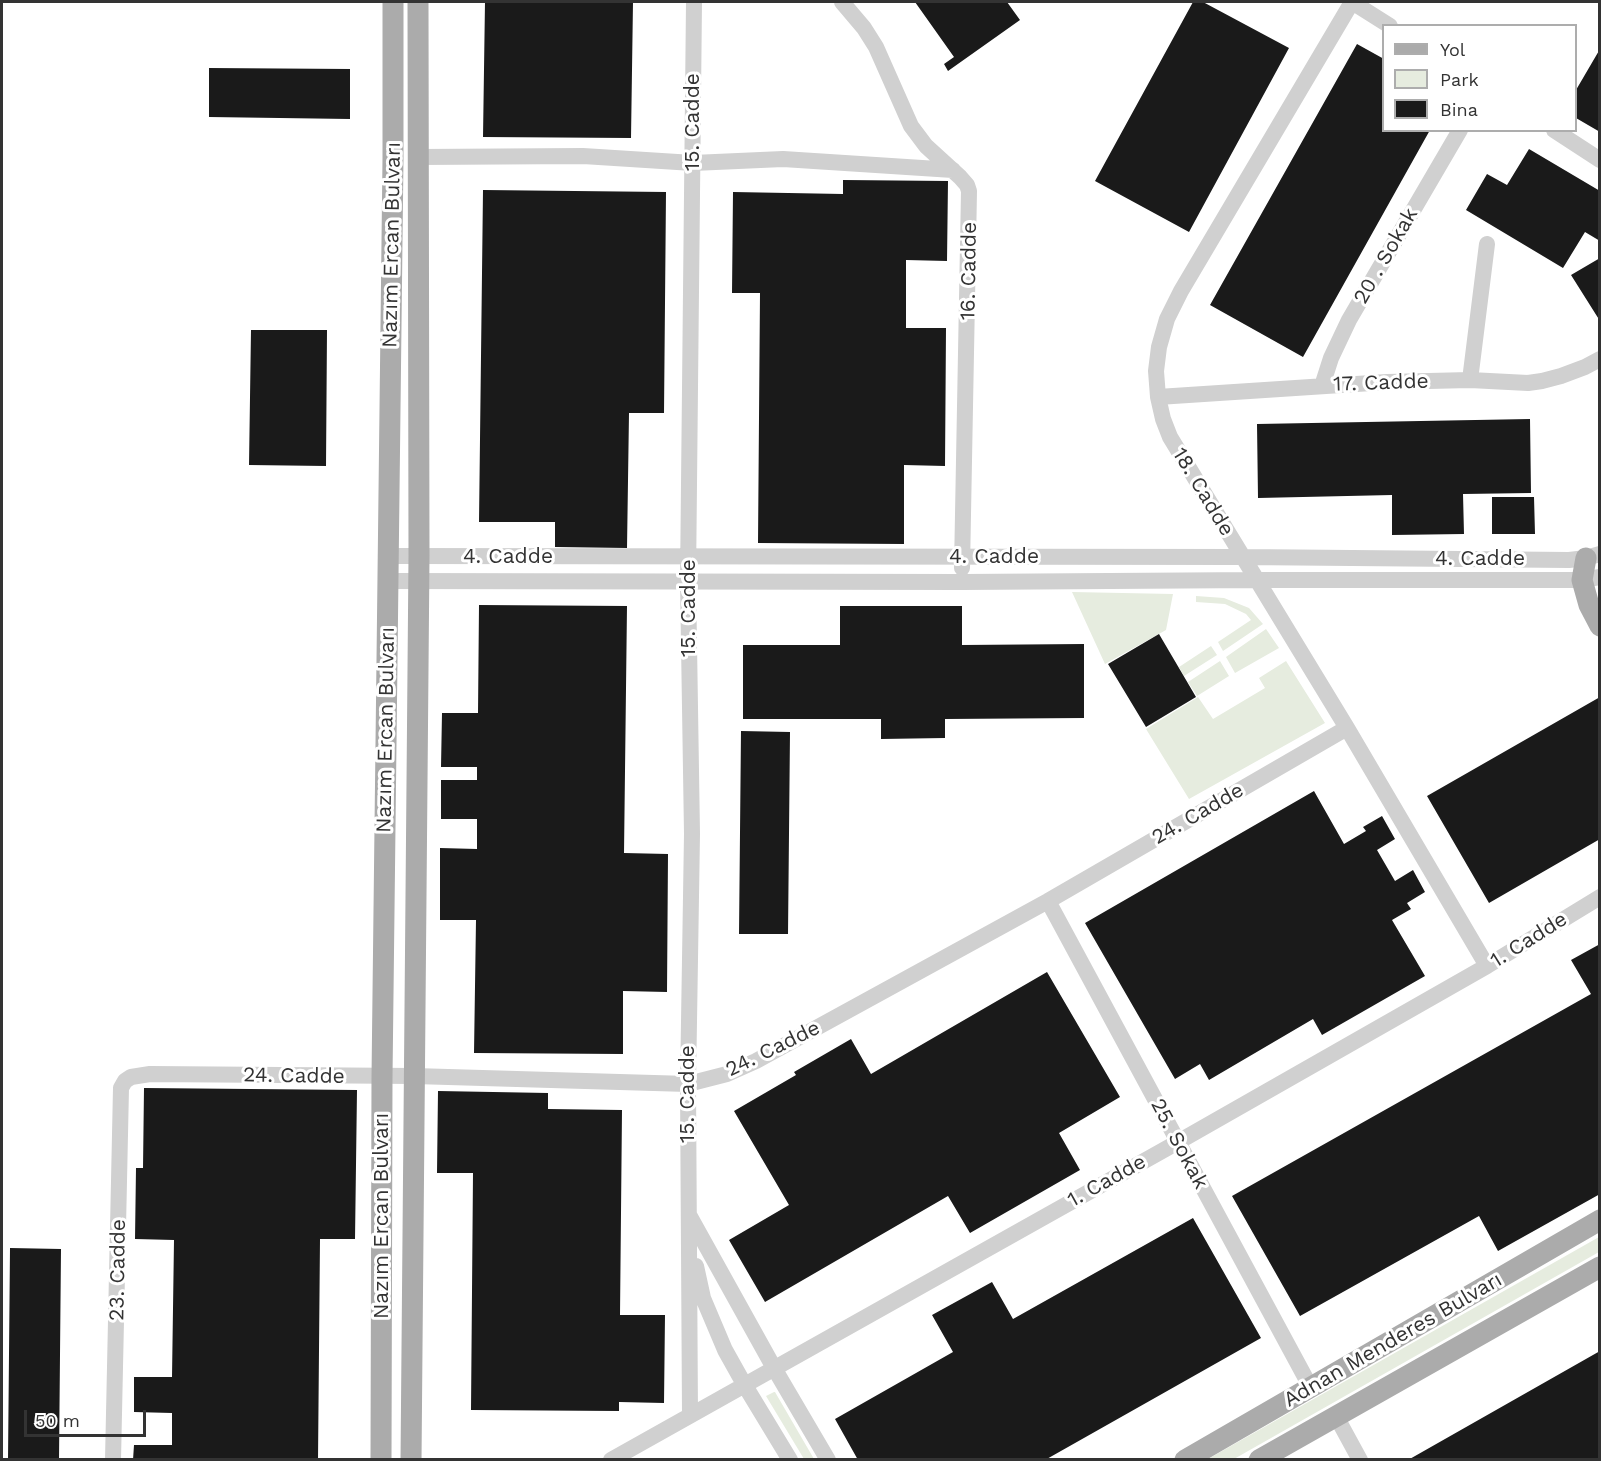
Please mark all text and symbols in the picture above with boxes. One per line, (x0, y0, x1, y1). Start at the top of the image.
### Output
legend (1382, 24, 1577, 132)
text: Yol (1440, 39, 1465, 60)
text: Park (1440, 69, 1479, 90)
street label: 15. Cadde (680, 73, 706, 171)
text: Bina (1440, 99, 1478, 120)
street label: Nazım Ercan Bulvarı (378, 142, 406, 348)
street label: 20 . Sokak (1348, 203, 1424, 309)
street label: 16. Cadde (956, 222, 982, 320)
street label: 17. Cadde (1333, 369, 1429, 397)
street label: 18. Cadde (1167, 443, 1239, 541)
street label: 4. Cadde (463, 544, 553, 570)
street label: 4. Cadde (949, 544, 1039, 570)
street label: 4. Cadde (1435, 546, 1525, 572)
street label: 15. Cadde (676, 559, 702, 657)
street label: Nazım Ercan Bulvarı (372, 627, 400, 833)
street label: 24. Cadde (1148, 778, 1248, 850)
street label: 1. Cadde (1486, 907, 1572, 973)
street label: 24. Cadde (722, 1015, 824, 1083)
street label: 15. Cadde (675, 1045, 701, 1143)
street label: 24. Cadde (243, 1063, 345, 1089)
street label: 25. Sokak (1145, 1094, 1213, 1194)
street label: Nazım Ercan Bulvarı (369, 1113, 395, 1319)
street label: 1. Cadde (1063, 1149, 1151, 1213)
street label: 23. Cadde (105, 1219, 131, 1321)
street label: Adnan Menderes Bulvarı (1279, 1267, 1507, 1413)
scale bar (27, 1398, 148, 1436)
text: 50 m (35, 1410, 80, 1431)

